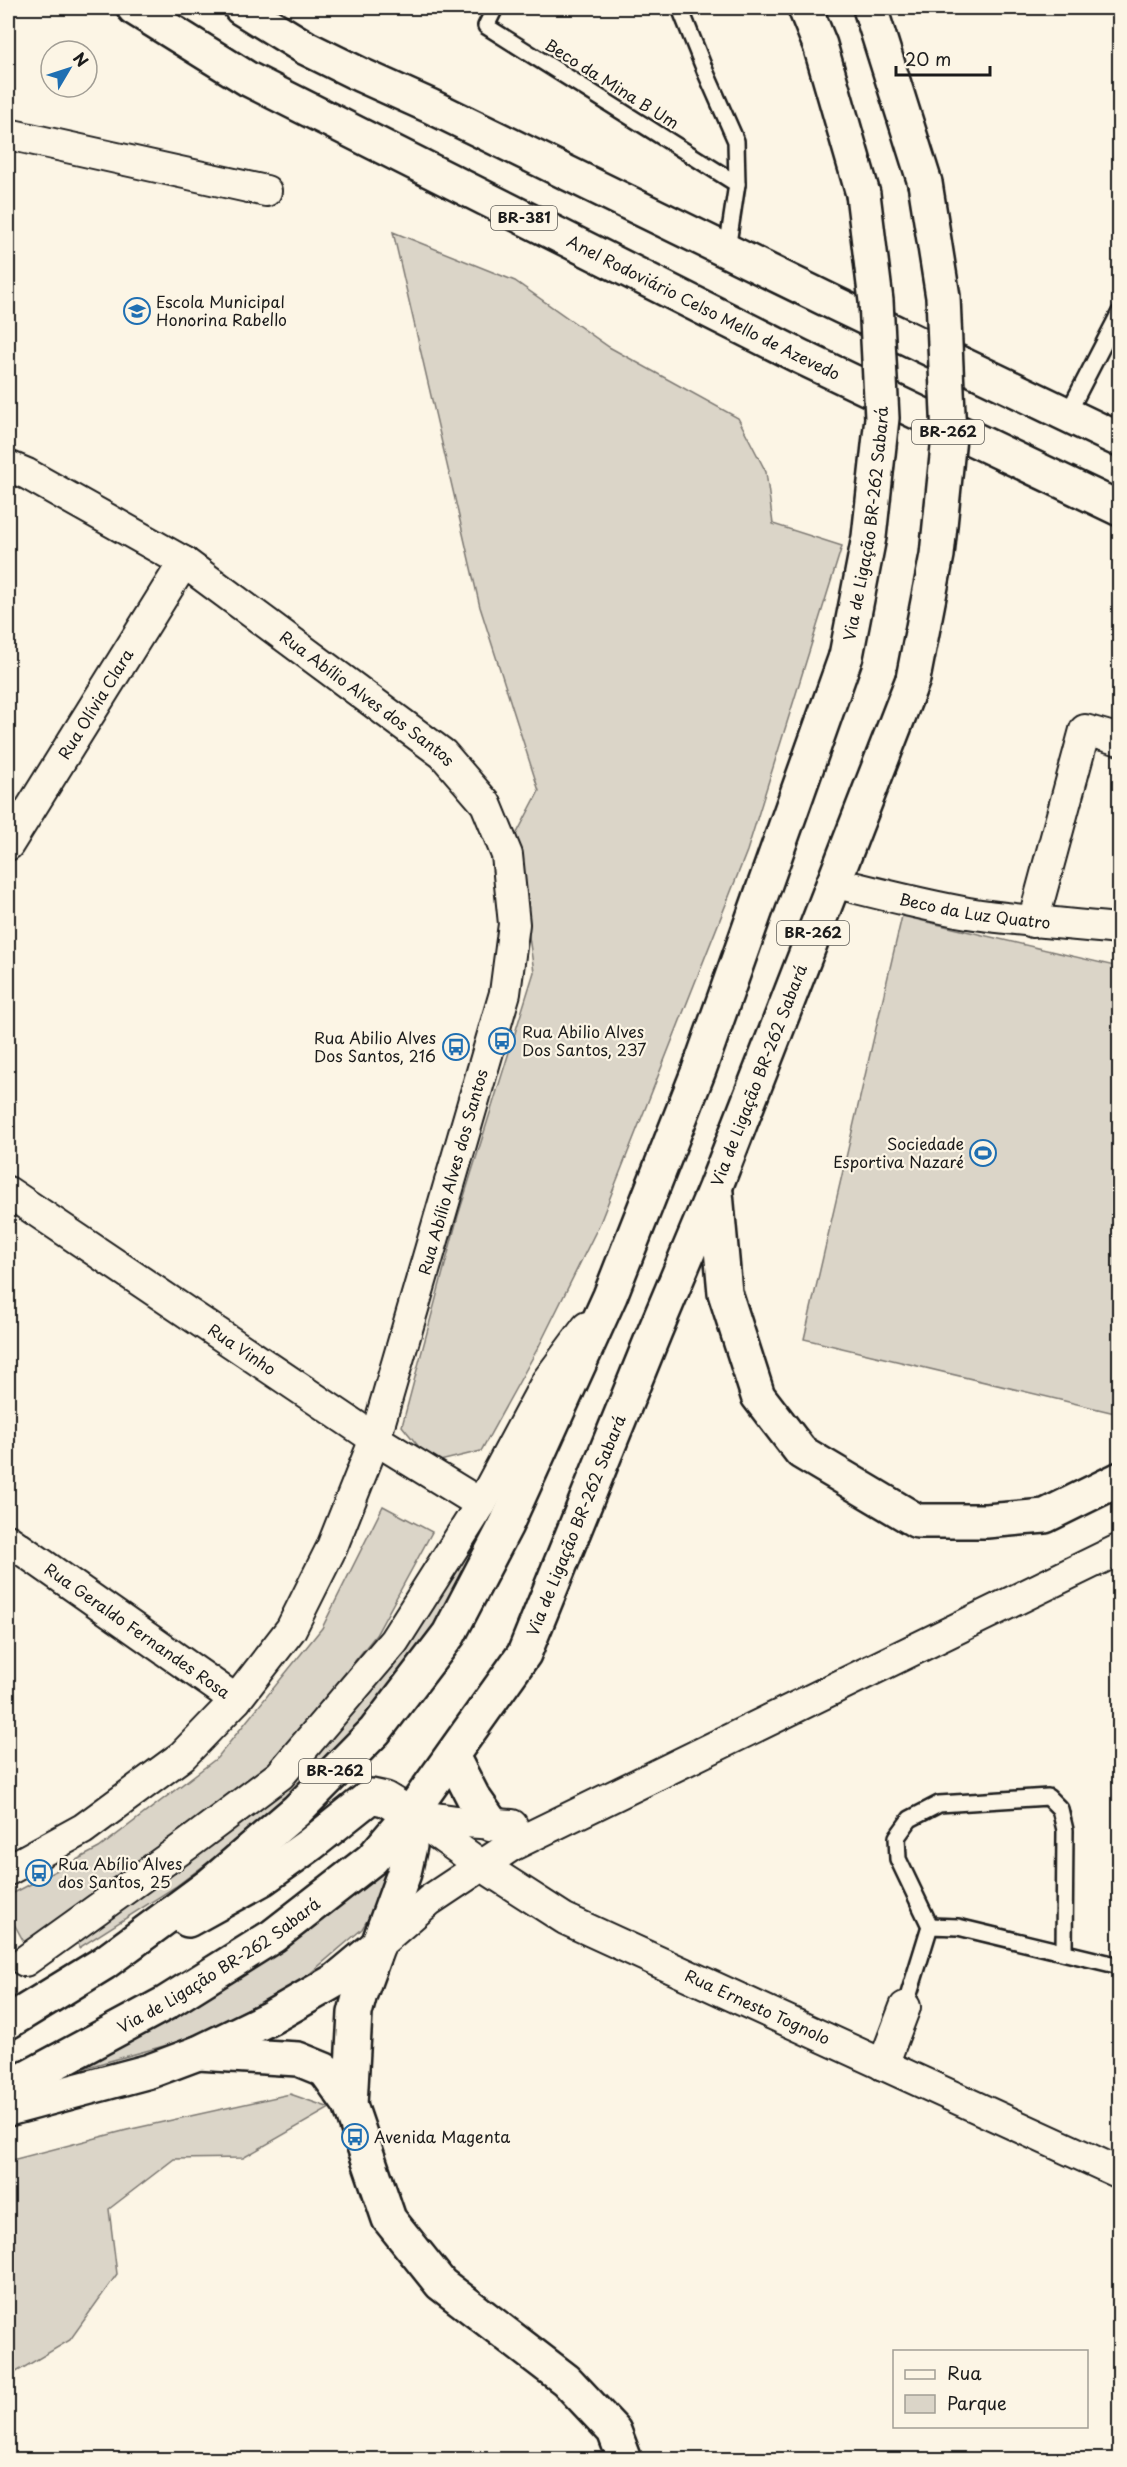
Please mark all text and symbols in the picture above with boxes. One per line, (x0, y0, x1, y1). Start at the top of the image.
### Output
street label: Beco da Mina B Um (541, 32, 684, 134)
north arrow (39, 39, 99, 99)
scale bar (896, 39, 990, 77)
text: 20 m (905, 45, 951, 72)
text: N (68, 46, 95, 71)
road number: BR-381 (491, 206, 557, 230)
street label: Anel Rodoviário Celso Mello de Azevedo (563, 228, 845, 385)
place label: Escola Municipal Honorina Rabello (156, 289, 287, 331)
school or university icon: Escola Municipal Honorina Rabello (122, 296, 152, 326)
street label: Via de Ligação BR-262 Sabará (836, 406, 893, 643)
road number: BR-262 (912, 420, 984, 444)
street label: Rua Abílio Alves dos Santos (275, 624, 461, 771)
street label: Rua Olívia Clara (51, 644, 138, 763)
street label: Beco da Luz Quatro (897, 886, 1052, 934)
road number: BR-262 (777, 921, 849, 945)
street label: Via de Ligação BR-262 Sabará (704, 960, 812, 1190)
place label: Rua Abilio Alves Dos Santos, 237 (522, 1019, 646, 1061)
place label: Rua Abilio Alves Dos Santos, 216 (314, 1025, 436, 1067)
bus stop icon: Rua Abilio Alves Dos Santos, 237 (487, 1026, 517, 1056)
bus stop icon: Rua Abilio Alves Dos Santos, 216 (441, 1032, 471, 1062)
street label: Rua Abílio Alves dos Santos (411, 1066, 493, 1277)
place label: Sociedade Esportiva Nazaré (833, 1131, 964, 1173)
sports icon: Sociedade Esportiva Nazaré (968, 1138, 998, 1168)
street label: Rua Vinho (204, 1317, 281, 1380)
street label: Via de Ligação BR-262 Sabará (520, 1411, 631, 1639)
street label: Rua Geraldo Fernandes Rosa (40, 1556, 236, 1703)
road number: BR-262 (299, 1759, 371, 1783)
place label: Rua Abílio Alves dos Santos, 25 (58, 1851, 182, 1893)
bus stop icon: Rua Abílio Alves dos Santos, 25 (24, 1858, 54, 1888)
street label: Via de Ligação BR-262 Sabará (113, 1891, 324, 2038)
street label: Rua Ernesto Tognolo (681, 1963, 834, 2050)
bus stop icon: Avenida Magenta (340, 2122, 370, 2152)
place label: Avenida Magenta (374, 2124, 510, 2148)
legend (893, 2350, 1088, 2428)
text: Rua (947, 2359, 982, 2386)
text: Parque (947, 2389, 1007, 2416)

